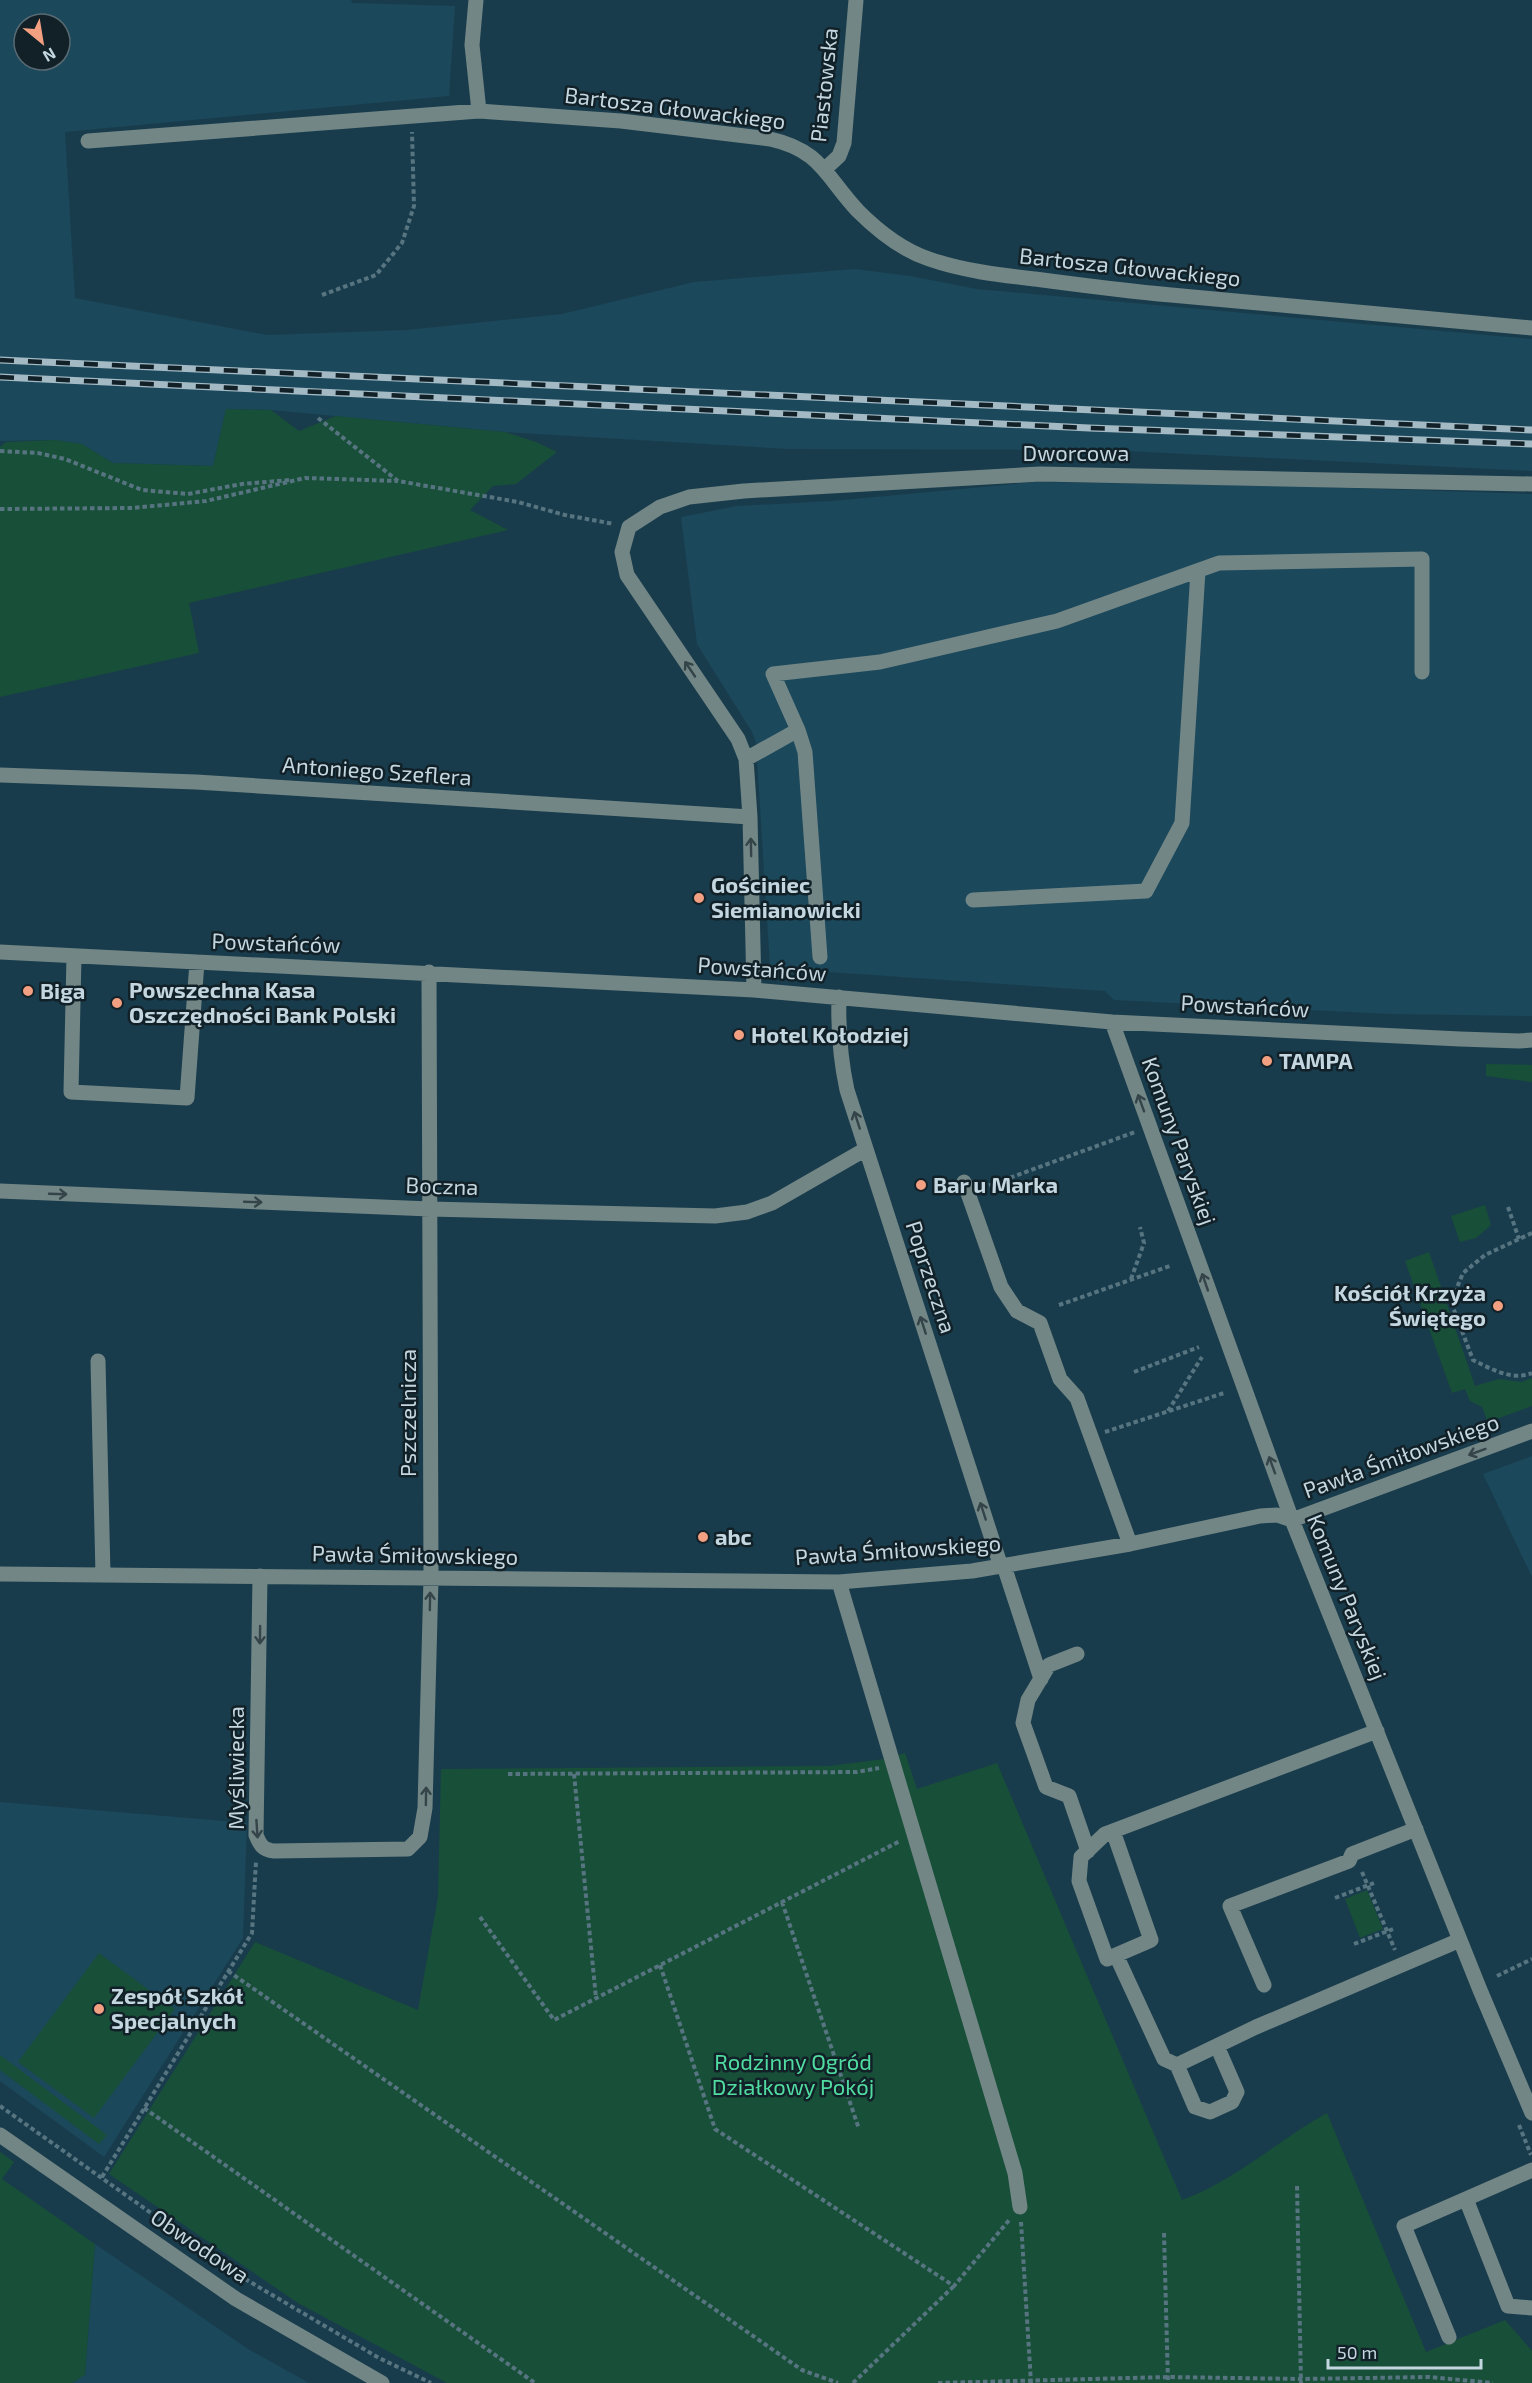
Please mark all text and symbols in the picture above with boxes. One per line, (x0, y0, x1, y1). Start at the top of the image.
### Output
north arrow (12, 12, 72, 72)
street label: Piastowska (804, 26, 842, 143)
text: N (40, 44, 60, 67)
street label: Bartosza Głowackiego (563, 81, 787, 133)
street label: Bartosza Głowackiego (1018, 241, 1242, 291)
street label: Dworcowa (1023, 439, 1129, 465)
one-way arrow (684, 661, 696, 677)
street label: Antoniego Szeflera (282, 750, 473, 790)
one-way arrow (745, 838, 757, 858)
place label: Gościniec Siemianowicki (711, 871, 861, 922)
marker: Gościniec Siemianowicki (692, 891, 706, 905)
street label: Powstańców (211, 927, 341, 957)
street label: Powstańców (697, 951, 827, 985)
place label: Powszechna Kasa Oszczędności Bank Polski (129, 976, 396, 1027)
place label: Biga (40, 977, 85, 1003)
marker: Biga (21, 984, 35, 998)
street label: Powstańców (1180, 989, 1310, 1021)
marker: Powszechna Kasa Oszczędności Bank Polski (110, 996, 124, 1010)
place label: Hotel Kołodziej (751, 1021, 909, 1047)
marker: Hotel Kołodziej (732, 1028, 746, 1042)
place label: TAMPA (1279, 1047, 1353, 1073)
street label: Komuny Paryskiej (1137, 1053, 1222, 1228)
marker: TAMPA (1260, 1054, 1274, 1068)
one-way arrow (1135, 1094, 1146, 1113)
one-way arrow (851, 1111, 862, 1130)
street label: Boczna (405, 1171, 479, 1199)
place label: Bar u Marka (933, 1171, 1058, 1197)
marker: Bar u Marka (914, 1178, 928, 1192)
one-way arrow (48, 1188, 68, 1199)
one-way arrow (243, 1196, 263, 1207)
street label: Poprzeczna (902, 1217, 962, 1336)
one-way arrow (1199, 1273, 1210, 1292)
place label: Kościół Krzyża Świętego (1334, 1279, 1486, 1330)
marker: Kościół Krzyża Świętego (1491, 1299, 1505, 1313)
one-way arrow (917, 1316, 928, 1335)
street label: Pszczelnicza (394, 1349, 420, 1477)
street label: Pawła Śmiłowskiego (1299, 1408, 1502, 1503)
one-way arrow (1468, 1447, 1487, 1458)
one-way arrow (1266, 1456, 1277, 1475)
one-way arrow (977, 1502, 988, 1521)
street label: Komuny Paryskiej (1302, 1510, 1393, 1684)
place label: abc (715, 1523, 752, 1549)
street label: Pawła Śmiłowskiego (794, 1529, 1002, 1569)
marker: abc (696, 1530, 710, 1544)
street label: Pawła Śmiłowskiego (312, 1539, 518, 1569)
one-way arrow (424, 1591, 436, 1611)
one-way arrow (254, 1624, 265, 1644)
street label: Myśliwiecka (222, 1706, 248, 1830)
one-way arrow (420, 1786, 431, 1806)
one-way arrow (252, 1819, 263, 1839)
place label: Zespół Szkół Specjalnych (111, 1982, 244, 2034)
marker: Zespół Szkół Specjalnych (92, 2002, 106, 2016)
park label: Rodzinny Ogród Działkowy Pokój (712, 2048, 874, 2100)
street label: Obwodowa (146, 2203, 255, 2288)
scale bar (1328, 2332, 1481, 2370)
text: 50 m (1337, 2341, 1377, 2363)

